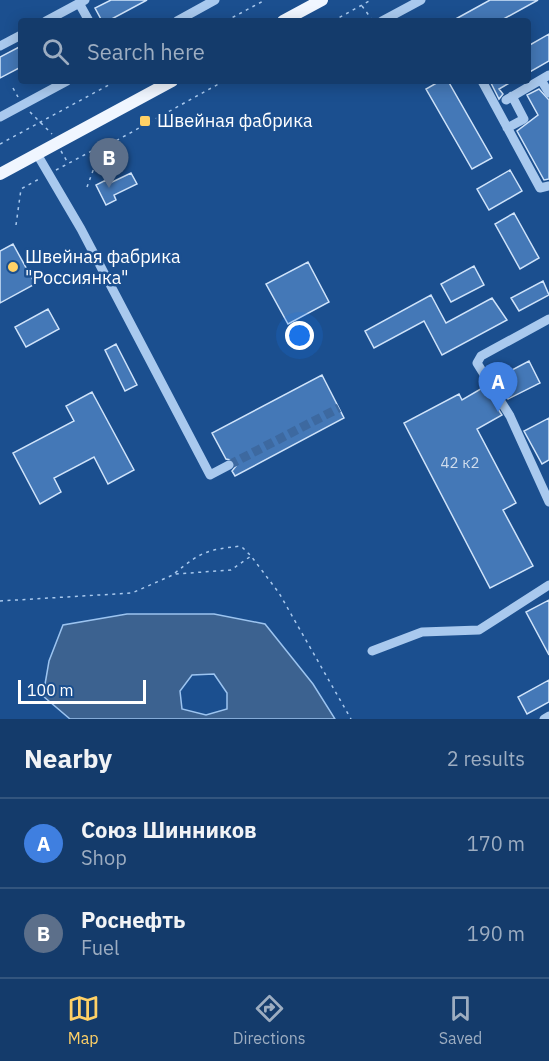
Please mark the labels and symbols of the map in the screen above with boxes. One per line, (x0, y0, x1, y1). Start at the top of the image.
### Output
place label: Швейная фабрика (157, 109, 313, 132)
marker: Швейная фабрика (138, 114, 152, 128)
pin: B (90, 138, 128, 188)
place label: Швейная фабрика "Россиянка" (25, 245, 181, 289)
marker: Швейная фабрика "Россиянка" (6, 260, 20, 274)
your location (285, 321, 314, 350)
pin: A (478, 362, 518, 412)
house number: 42 к2 (441, 453, 479, 472)
scale bar (18, 677, 146, 704)

